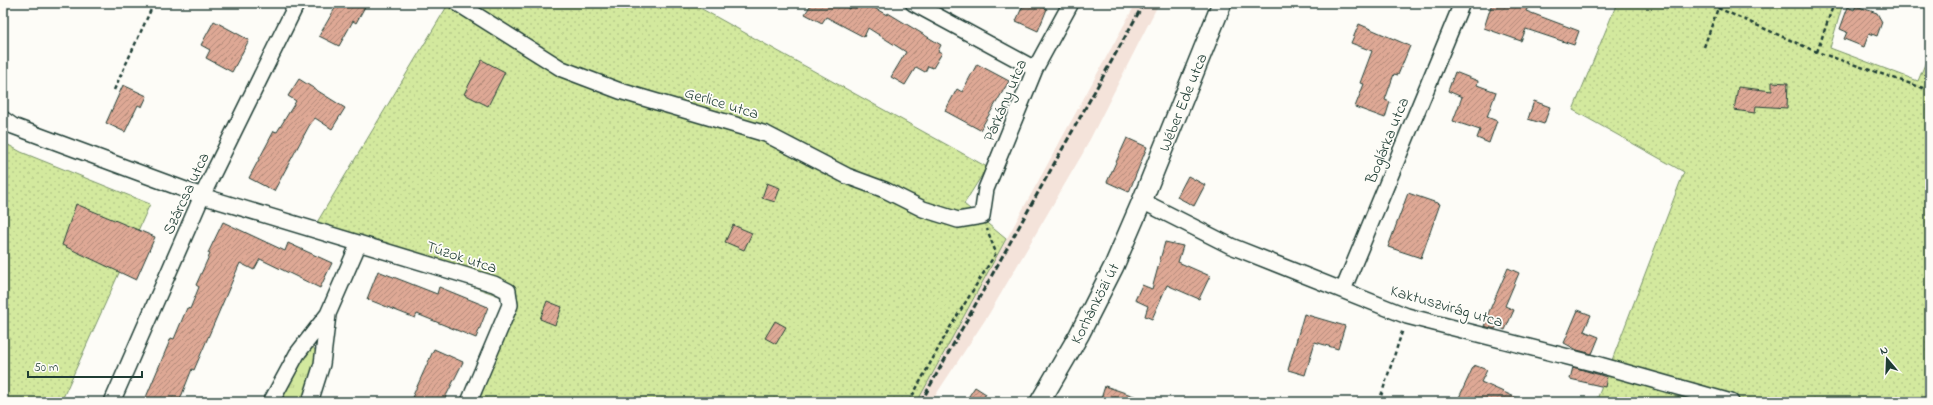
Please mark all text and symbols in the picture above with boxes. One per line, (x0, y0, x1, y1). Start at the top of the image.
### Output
street label: Wéber Ede utca (1153, 50, 1215, 156)
street label: Párkány utca (978, 56, 1034, 146)
street label: Gerlice utca (681, 81, 761, 127)
street label: Boglárka utca (1359, 94, 1416, 188)
street label: Szárcsa utca (157, 149, 216, 239)
street label: Túzok utca (423, 235, 500, 281)
street label: Korhánközi út (1065, 259, 1127, 349)
street label: Kaktuszvirág utca (1387, 279, 1506, 334)
north arrow (1867, 339, 1907, 379)
text: N (1878, 342, 1890, 359)
scale bar (28, 353, 142, 379)
text: 50 m (34, 359, 58, 377)

